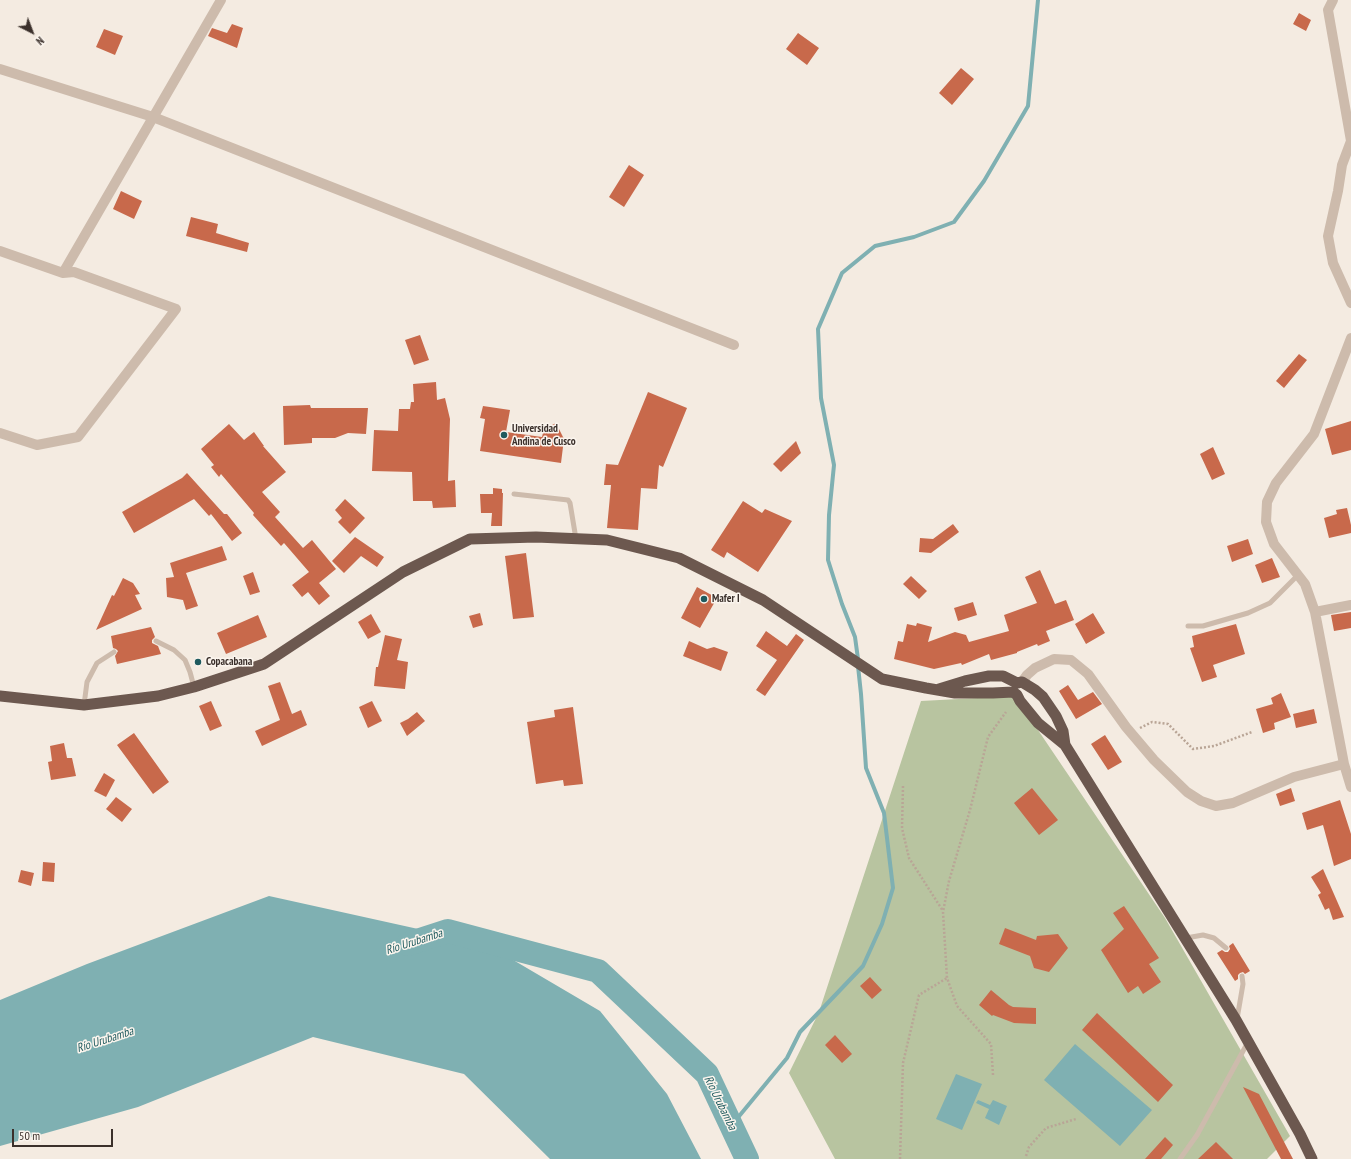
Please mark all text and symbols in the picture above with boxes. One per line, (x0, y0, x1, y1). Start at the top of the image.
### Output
north arrow (12, 12, 52, 52)
text: N (33, 34, 47, 48)
place label: Universidad Andina de Cusco (512, 422, 576, 448)
marker: Universidad Andina de Cusco (499, 430, 509, 440)
place label: Mafer I (712, 592, 740, 606)
marker: Mafer I (699, 594, 709, 604)
place label: Copacabana (206, 655, 252, 669)
marker: Copacabana (193, 657, 203, 667)
water label: Río Urubamba (384, 926, 444, 958)
water label: Río Urubamba (75, 1024, 135, 1056)
water label: Río Urubamba (701, 1073, 739, 1133)
scale bar (14, 1121, 115, 1147)
text: 50 m (19, 1128, 40, 1143)

